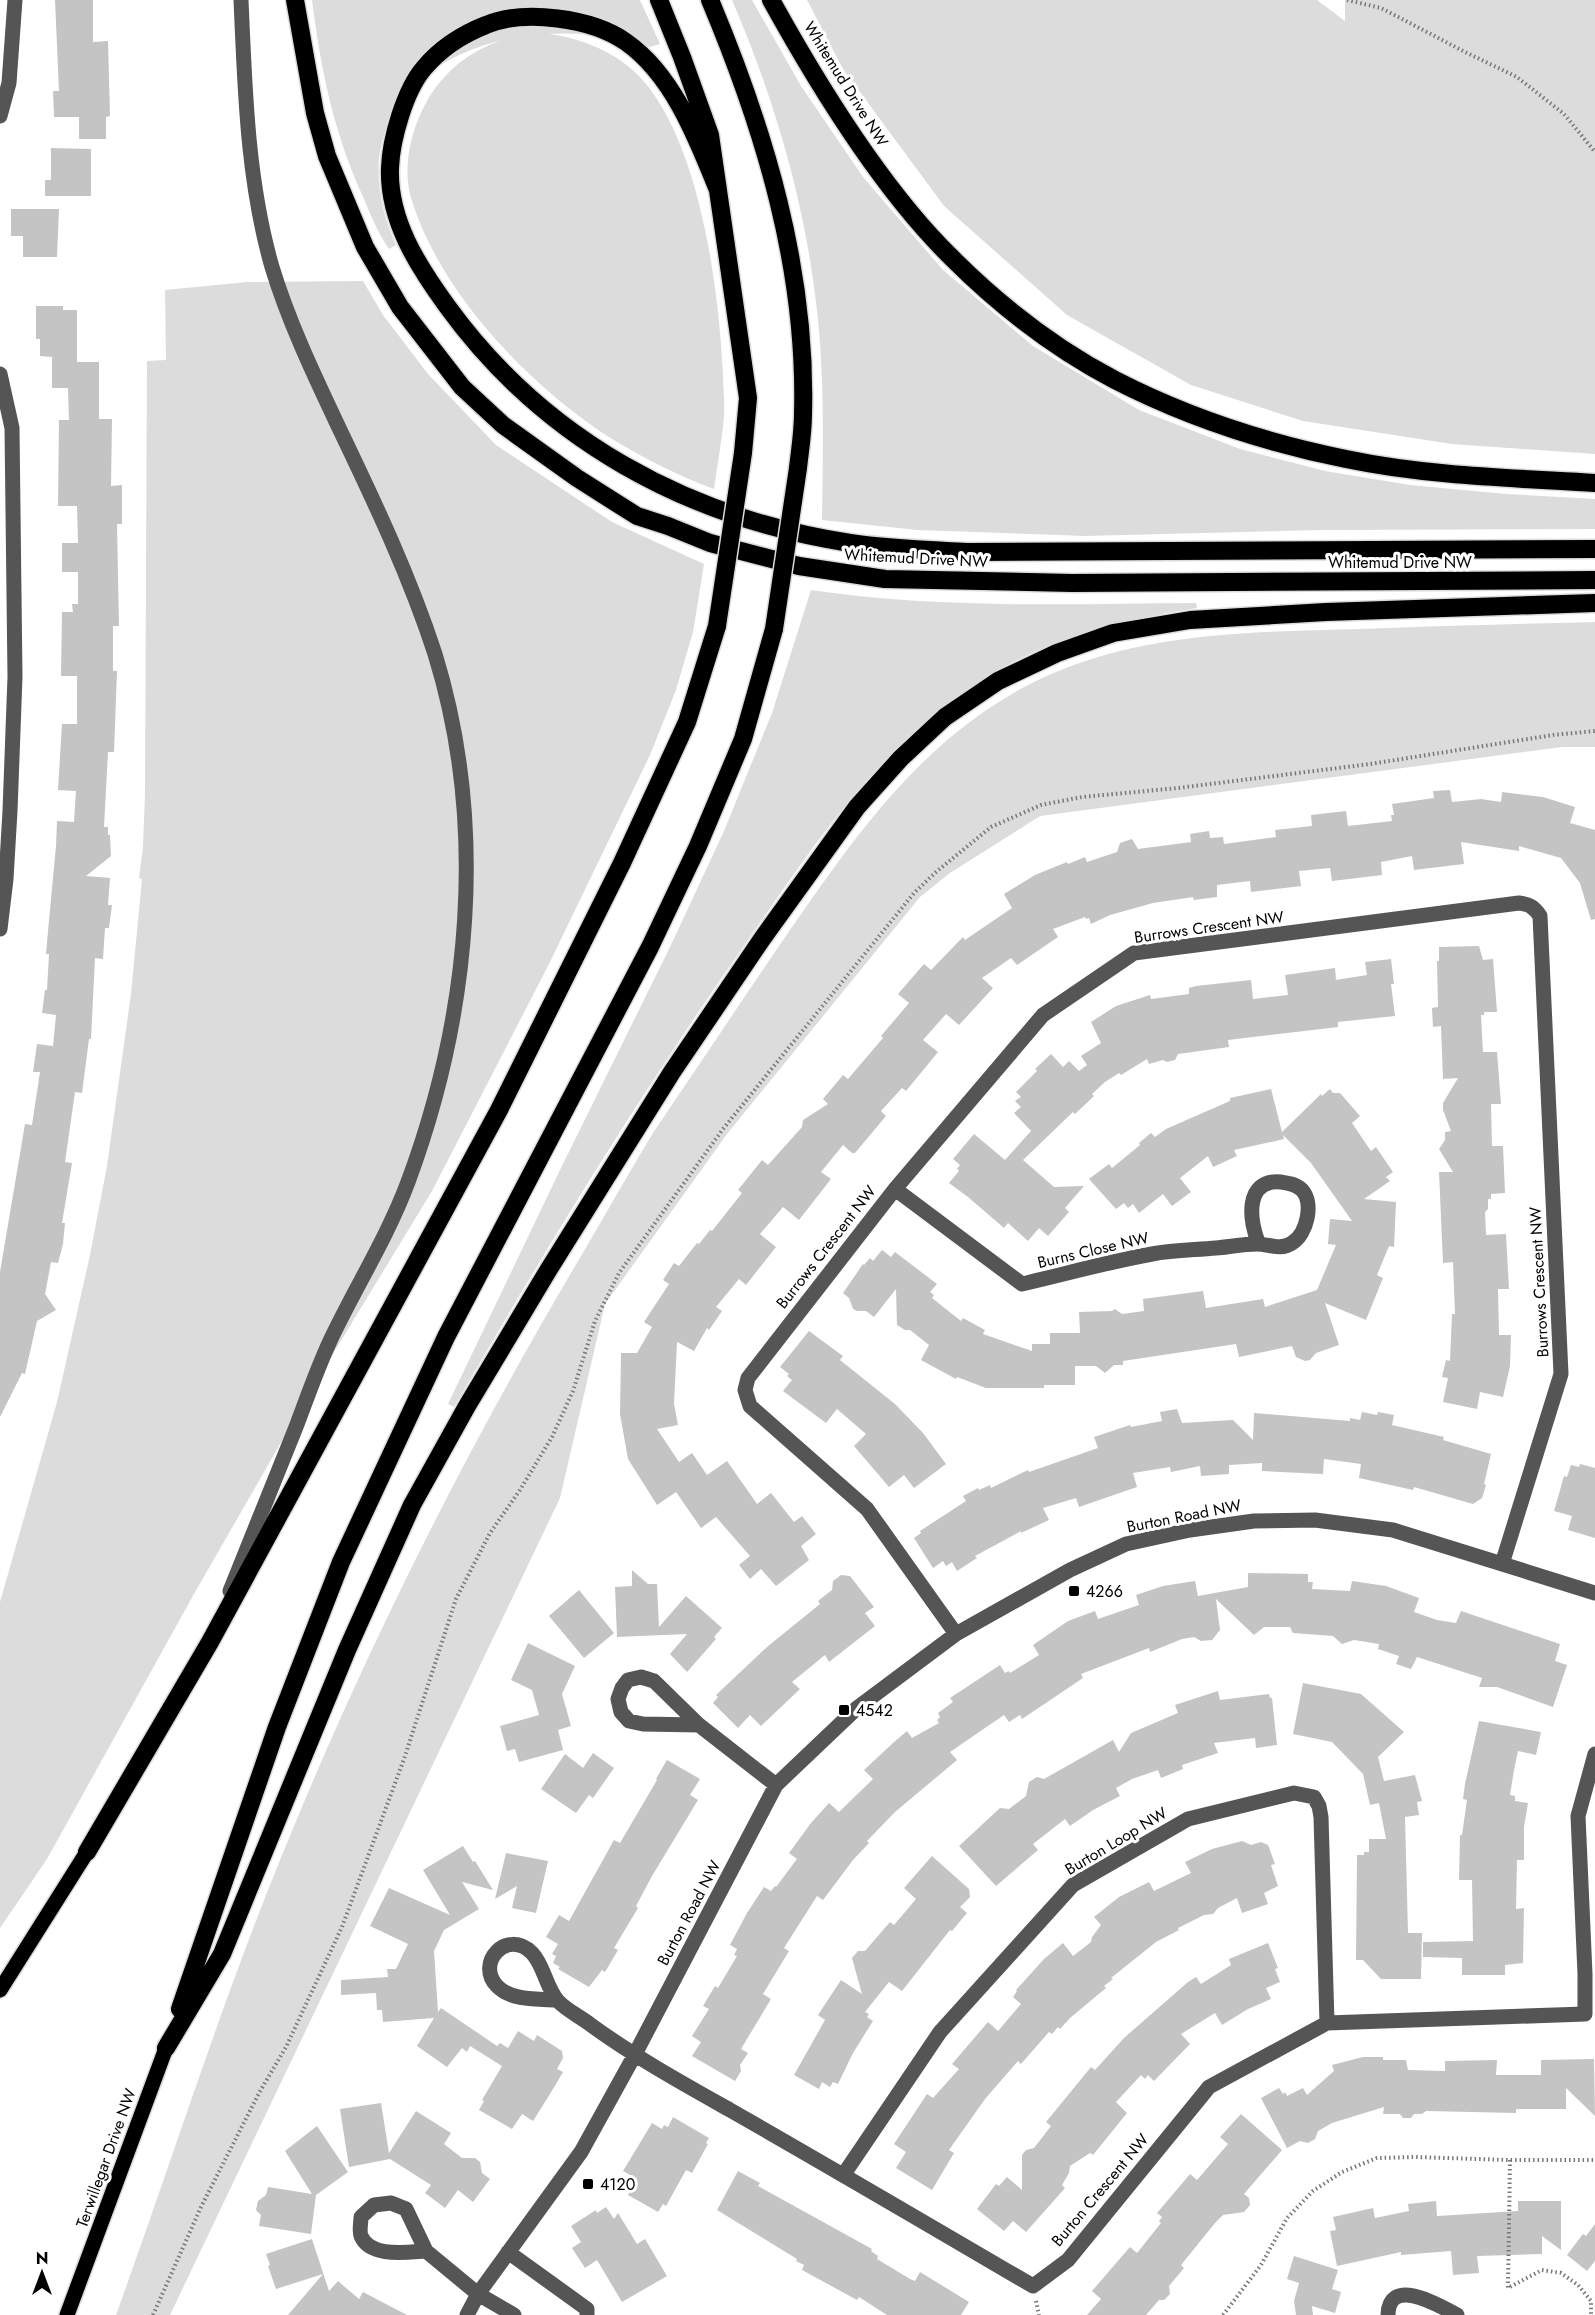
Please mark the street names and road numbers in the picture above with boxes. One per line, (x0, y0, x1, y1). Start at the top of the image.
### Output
street label: Whitemud Drive NW (798, 17, 894, 151)
street label: Whitemud Drive NW (844, 543, 989, 573)
street label: Whitemud Drive NW (1328, 551, 1472, 574)
street label: Burrows Crescent NW (1133, 905, 1285, 949)
street label: Burrows Crescent NW (771, 1180, 882, 1313)
street label: Burrows Crescent NW (1524, 1206, 1554, 1358)
street label: Burns Close NW (1035, 1226, 1151, 1274)
street label: Burton Road NW (1125, 1494, 1243, 1538)
street label: Burton Loop NW (1061, 1801, 1172, 1881)
street label: Burton Road NW (652, 1856, 726, 1970)
street label: Terwillegar Drive NW (70, 2085, 142, 2231)
street label: Burton Crescent NW (1046, 2129, 1154, 2251)

